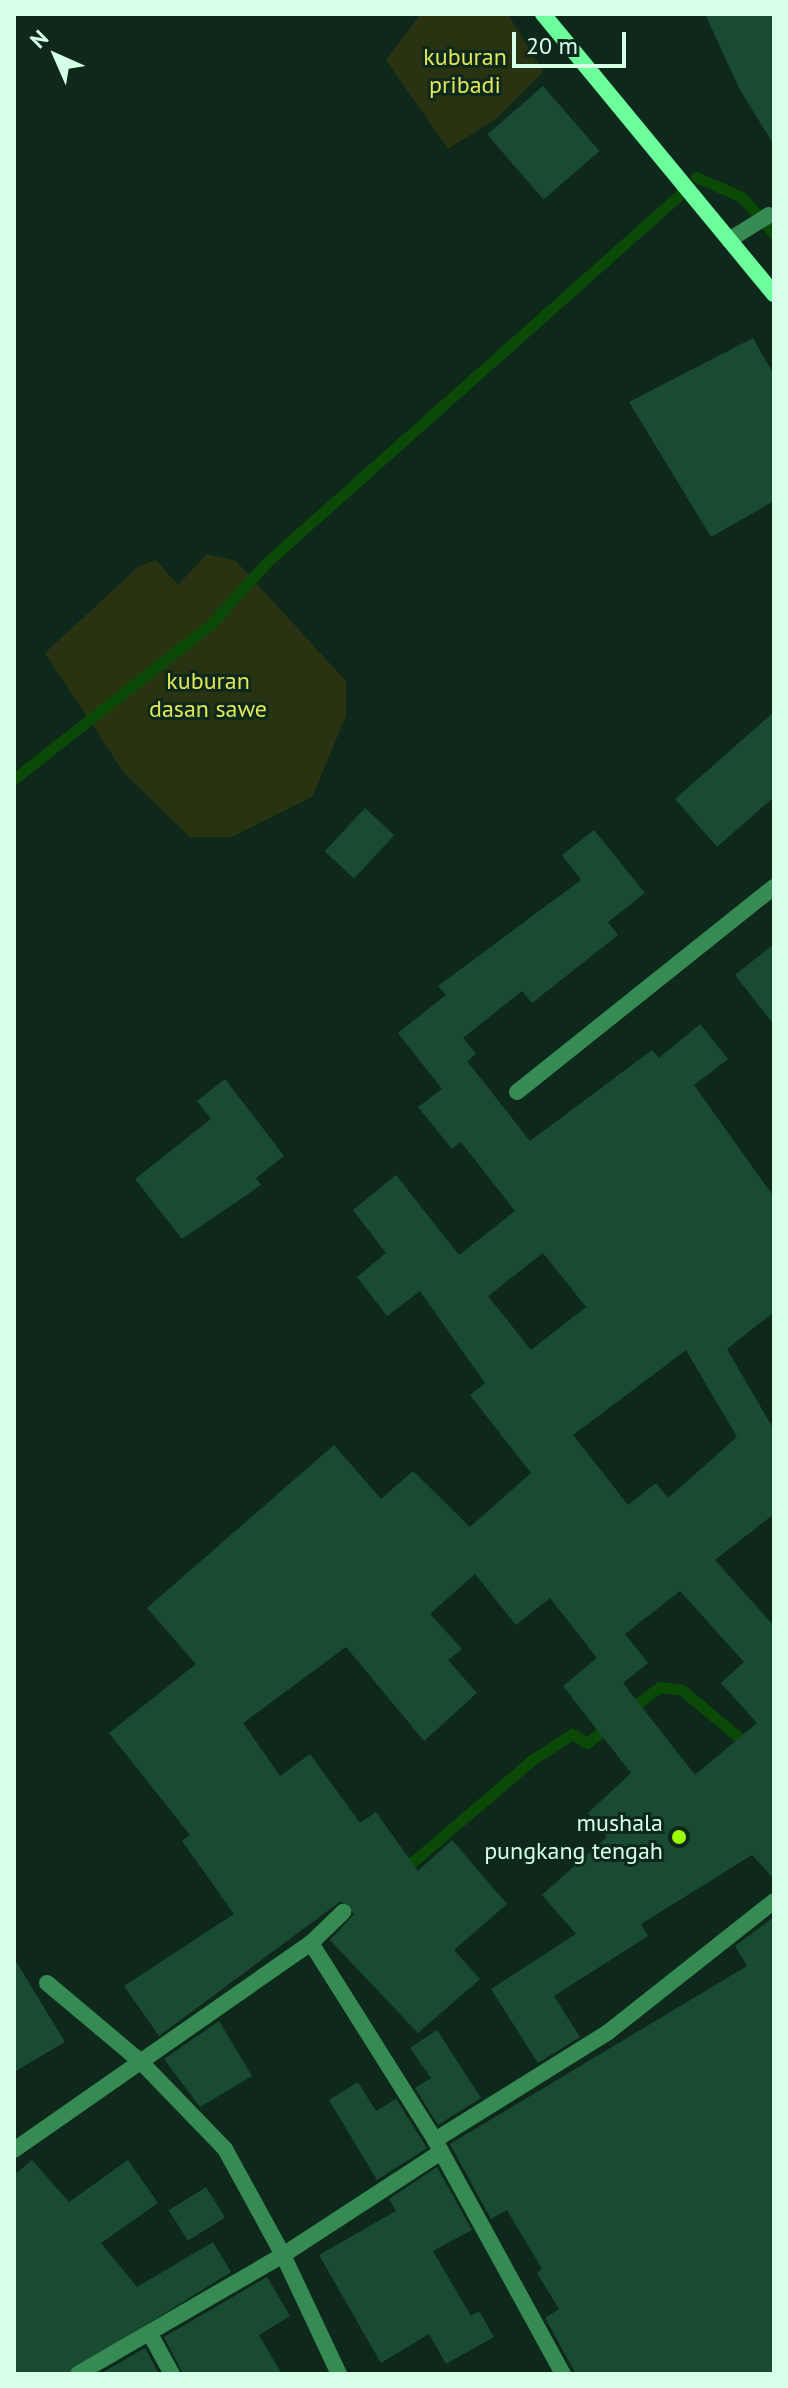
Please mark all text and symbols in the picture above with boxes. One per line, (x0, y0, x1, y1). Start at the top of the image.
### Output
north arrow (16, 16, 96, 96)
scale bar (516, 16, 630, 66)
text: N (24, 24, 54, 54)
text: 20 m (526, 30, 578, 61)
park label: kuburan pribadi (423, 43, 507, 99)
park label: kuburan dasan sawe (149, 667, 267, 723)
place label: mushala pungkang tengah (484, 1809, 663, 1865)
marker: mushala pungkang tengah (670, 1828, 688, 1846)

